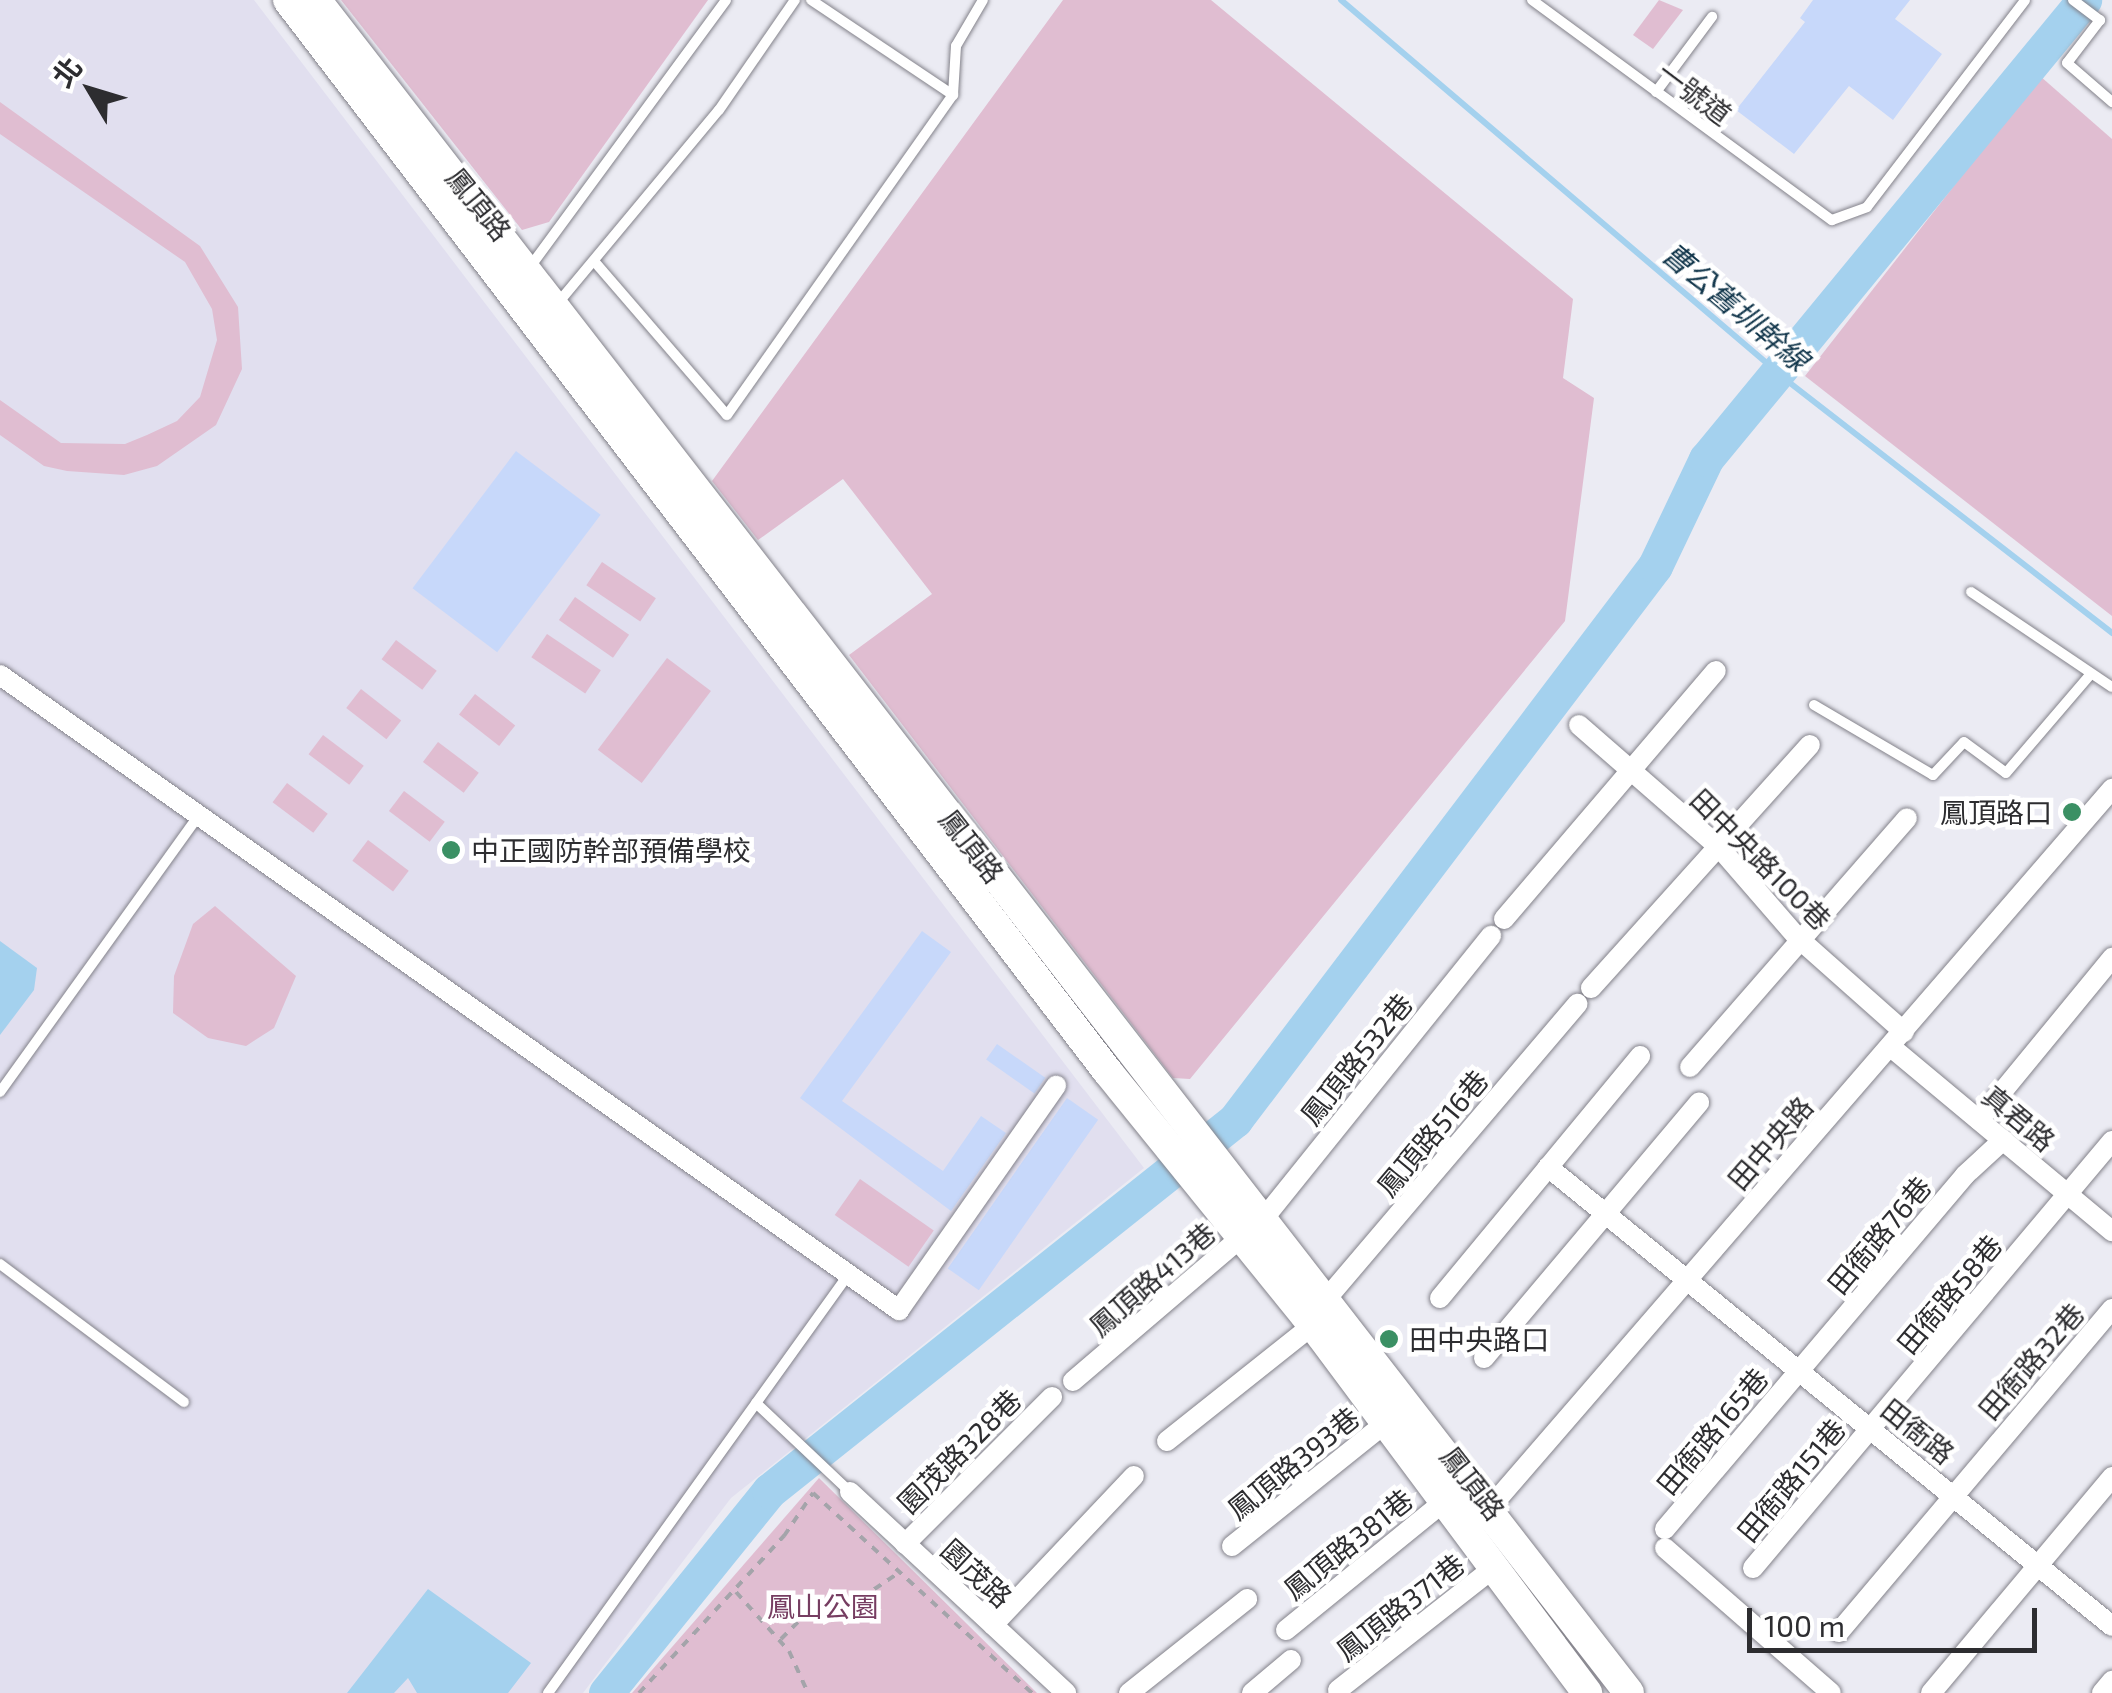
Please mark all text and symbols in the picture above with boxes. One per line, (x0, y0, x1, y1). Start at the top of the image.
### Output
north arrow (40, 40, 140, 140)
text: 北 (44, 50, 88, 93)
street label: 一號道 (1651, 54, 1739, 132)
street label: 鳳頂路 (440, 161, 518, 247)
water label: 曹公舊圳幹線 (1655, 234, 1817, 378)
street label: 田中央路100巷 (1684, 782, 1838, 936)
place label: 鳳頂路口 (1940, 795, 2052, 829)
marker: 鳳頂路口 (2061, 801, 2083, 823)
street label: 鳳頂路 (933, 803, 1011, 889)
place label: 中正國防幹部預備學校 (471, 833, 751, 867)
marker: 中正國防幹部預備學校 (440, 839, 462, 861)
street label: 鳳頂路532巷 (1293, 987, 1419, 1131)
street label: 鳳頂路516巷 (1370, 1063, 1494, 1203)
street label: 真君路 (1976, 1078, 2062, 1158)
street label: 田中央路 (1721, 1090, 1819, 1196)
street label: 田衙路76巷 (1820, 1170, 1938, 1300)
street label: 鳳頂路413巷 (1082, 1215, 1222, 1343)
street label: 田衙路58巷 (1890, 1228, 2008, 1360)
street label: 田衙路32巷 (1971, 1296, 2091, 1426)
place label: 田中央路口 (1409, 1322, 1549, 1356)
marker: 田中央路口 (1378, 1328, 1400, 1350)
street label: 田衙路165巷 (1650, 1361, 1774, 1501)
street label: 園茂路328巷 (890, 1382, 1028, 1520)
street label: 田衙路 (1875, 1392, 1961, 1470)
street label: 鳳頂路393巷 (1221, 1400, 1365, 1526)
street label: 田衙路151巷 (1730, 1412, 1852, 1548)
street label: 鳳頂路 (1434, 1440, 1512, 1526)
street label: 鳳頂路381巷 (1277, 1482, 1419, 1606)
street label: 園茂路 (935, 1532, 1019, 1614)
street label: 鳳頂路371巷 (1329, 1547, 1471, 1667)
scale bar (1752, 1588, 2042, 1650)
park label: 鳳山公園 (767, 1589, 879, 1623)
text: 100 m (1764, 1607, 1845, 1643)

